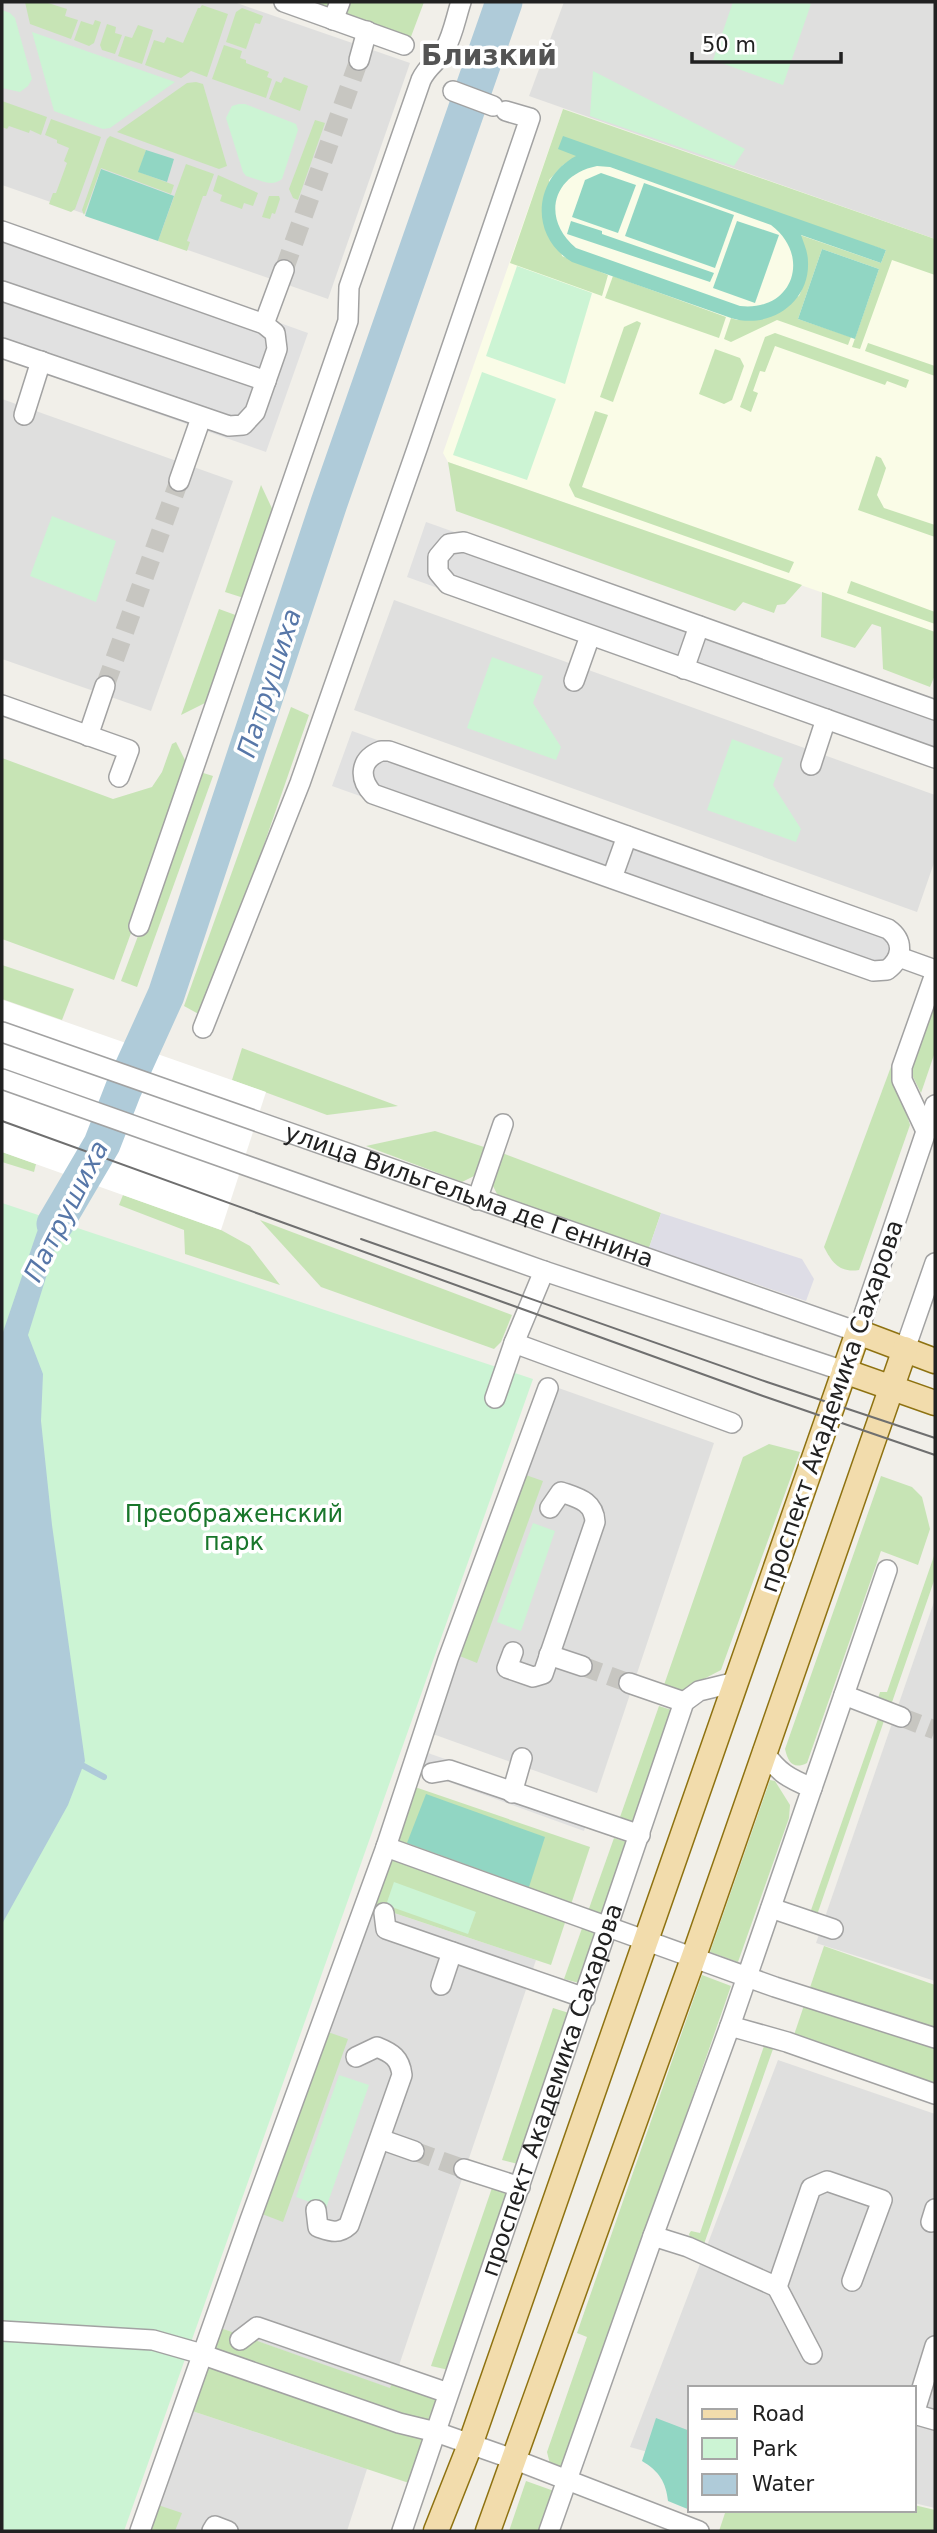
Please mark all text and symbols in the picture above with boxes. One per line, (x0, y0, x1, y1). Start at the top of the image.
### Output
scale bar (692, 21, 841, 65)
text: 50 m (702, 33, 756, 57)
district label: Близкий (421, 39, 557, 72)
water label: Патрушиха (231, 605, 307, 761)
street label: улица Вильгельма де Геннина (281, 1118, 657, 1273)
water label: Патрушиха (18, 1135, 114, 1287)
street label: проспект Академика Сахарова (755, 1216, 909, 1596)
park label: Преображенский парк (125, 1500, 343, 1556)
street label: проспект Академика Сахарова (476, 1900, 628, 2280)
legend (688, 2386, 916, 2512)
text: Road (752, 2402, 805, 2426)
text: Park (752, 2437, 798, 2461)
text: Water (752, 2472, 814, 2496)

